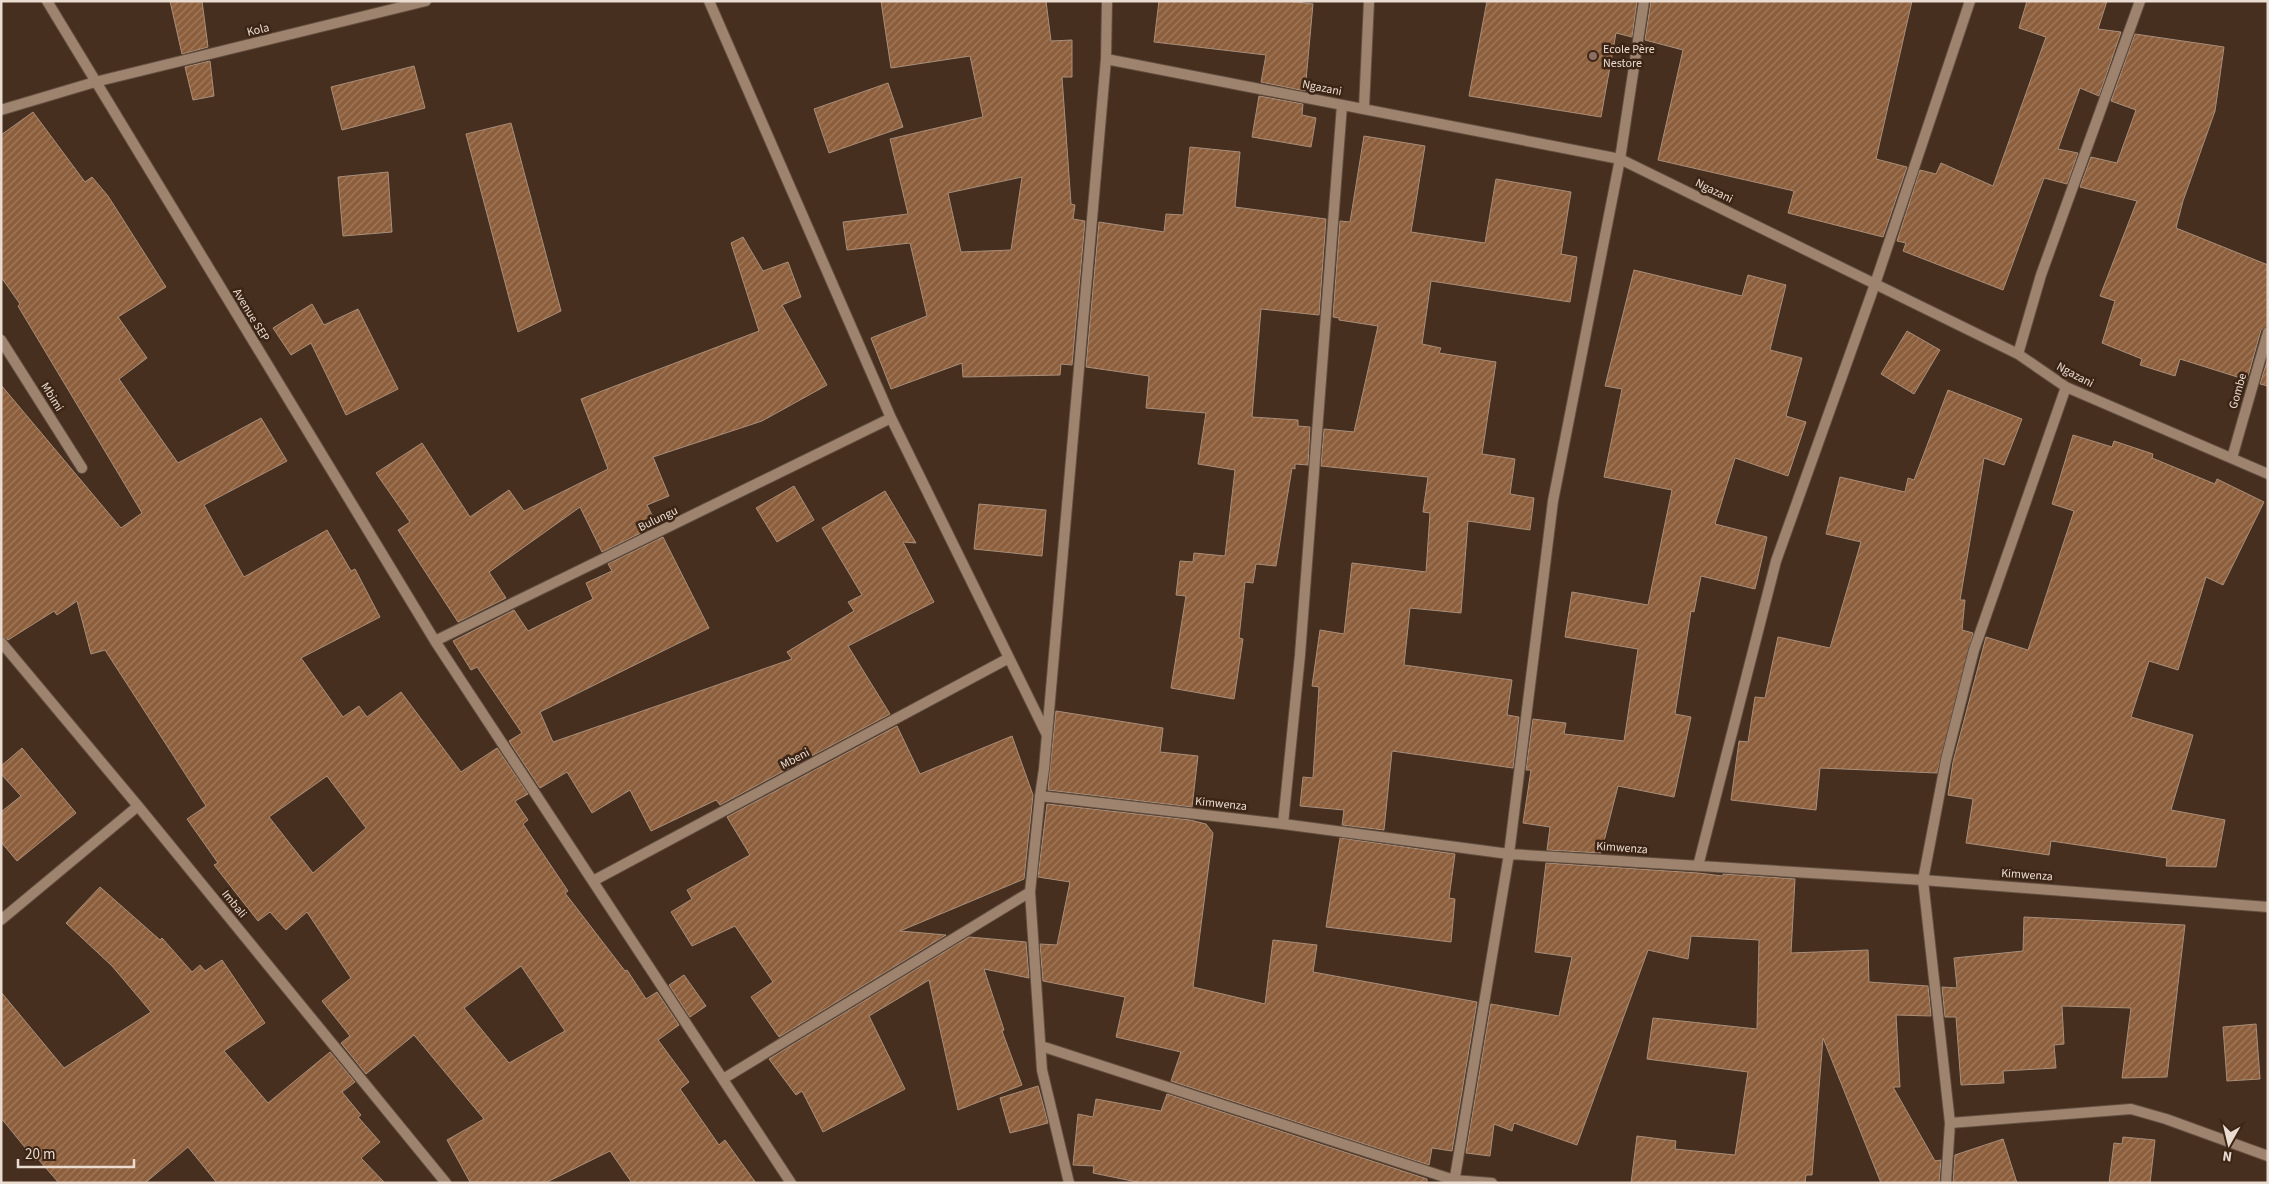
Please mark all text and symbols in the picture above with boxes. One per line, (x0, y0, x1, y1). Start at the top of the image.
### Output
street label: Kola (245, 19, 271, 41)
place label: Ecole Père Nestore (1603, 41, 1655, 72)
marker: Ecole Père Nestore (1587, 50, 1599, 62)
street label: Ngazani (1301, 76, 1343, 100)
street label: Ngazani (1692, 175, 1736, 207)
street label: Avenue SEP (229, 285, 274, 345)
street label: Ngazani (2053, 358, 2097, 392)
street label: Gombe (2225, 371, 2251, 411)
street label: Mbimi (37, 379, 68, 415)
street label: Bulungu (635, 502, 681, 536)
street label: Mbeni (777, 744, 813, 774)
street label: Kimwenza (1194, 793, 1248, 815)
street label: Kimwenza (1596, 838, 1648, 858)
street label: Kimwenza (2001, 865, 2053, 885)
street label: Imbali (217, 886, 251, 922)
north arrow (2204, 1119, 2254, 1169)
scale bar (18, 1136, 134, 1168)
text: 20 m (25, 1144, 55, 1165)
text: N (2221, 1145, 2233, 1166)

